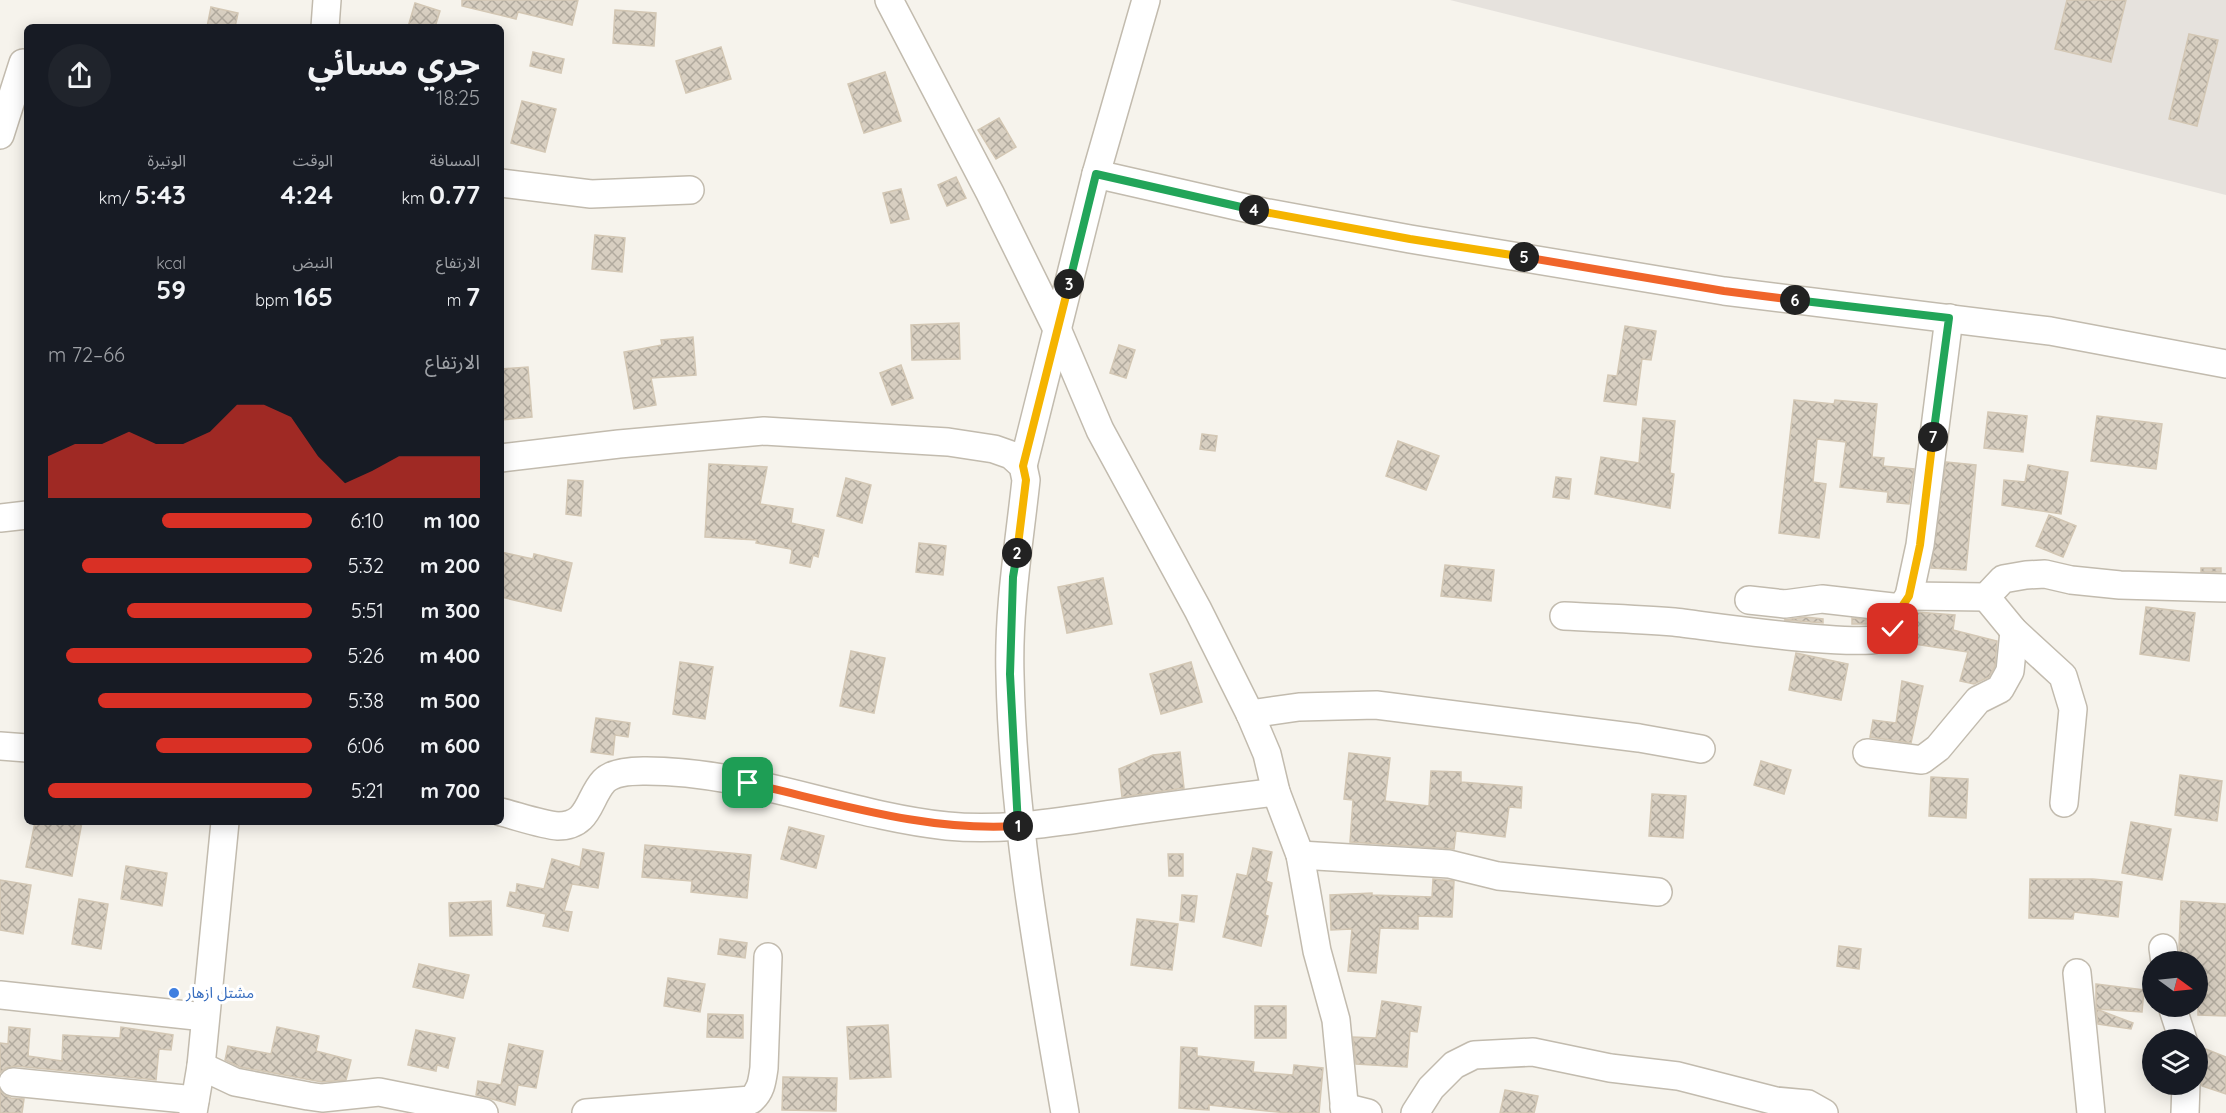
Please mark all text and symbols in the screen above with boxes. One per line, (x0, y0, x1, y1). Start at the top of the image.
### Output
text: جري مسائي (308, 42, 480, 83)
button: share (48, 44, 111, 107)
text: 18:25 (436, 85, 480, 110)
text: الوتيرة (148, 150, 186, 170)
text: الوقت (293, 150, 333, 170)
text: المسافة (430, 150, 480, 170)
text: 5:43 (135, 178, 186, 211)
text: 4:24 (281, 178, 333, 211)
text: 0.77 (429, 178, 480, 211)
text: /km (99, 188, 135, 208)
text: km (401, 188, 429, 208)
pin: 4 (1239, 195, 1269, 225)
text: 4 (1249, 200, 1259, 220)
pin: 5 (1509, 242, 1539, 272)
text: 5 (1519, 247, 1529, 267)
text: النبض (292, 252, 333, 272)
text: الارتفاع (436, 252, 480, 272)
text: kcal (156, 253, 186, 273)
pin: 3 (1054, 269, 1084, 299)
text: 59 (156, 273, 186, 306)
text: 3 (1065, 274, 1073, 294)
text: 165 (294, 280, 333, 313)
text: 7 (466, 280, 480, 313)
pin: 6 (1780, 285, 1810, 315)
text: bpm (255, 290, 294, 310)
text: m (447, 290, 466, 310)
text: 6 (1791, 290, 1799, 310)
text: 66–72 m (48, 342, 125, 367)
text: الارتفاع (425, 349, 480, 374)
pin: 7 (1918, 422, 1948, 452)
text: 7 (1929, 427, 1937, 447)
text: 6:10 (350, 508, 384, 533)
text: 100 m (424, 508, 480, 533)
pin: 2 (1002, 538, 1032, 568)
text: 2 (1012, 543, 1022, 563)
text: 5:32 (348, 553, 384, 578)
text: 200 m (420, 553, 480, 578)
text: 5:51 (351, 598, 384, 623)
text: 300 m (421, 598, 480, 623)
pin (1867, 603, 1918, 654)
icon: check (1876, 612, 1909, 645)
text: 5:26 (348, 643, 384, 668)
text: 400 m (420, 643, 480, 668)
text: 5:38 (348, 688, 384, 713)
text: 500 m (420, 688, 480, 713)
text: 6:06 (347, 733, 384, 758)
text: 600 m (420, 733, 480, 758)
pin (722, 757, 773, 808)
icon: arrive (731, 766, 764, 799)
text: 5:21 (351, 778, 384, 803)
text: 700 m (420, 778, 480, 803)
pin: 1 (1003, 811, 1033, 841)
text: 1 (1015, 816, 1021, 836)
north arrow (2142, 951, 2208, 1017)
map controls (2142, 951, 2208, 1095)
place label: مشتل ازهار (185, 983, 254, 1002)
marker: مشتل ازهار (167, 986, 181, 1000)
button: layers (2142, 1029, 2208, 1095)

